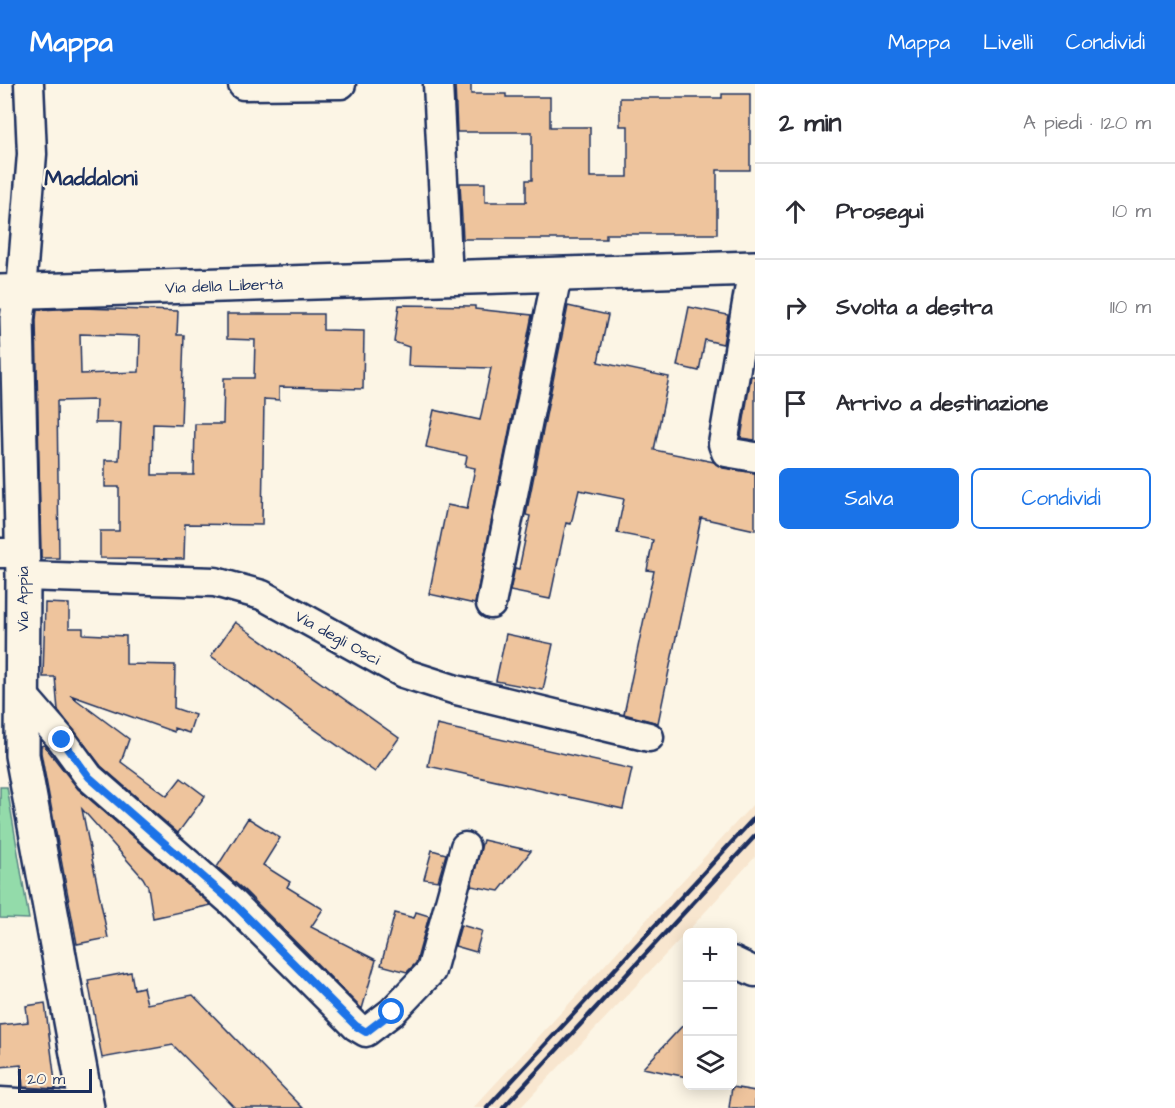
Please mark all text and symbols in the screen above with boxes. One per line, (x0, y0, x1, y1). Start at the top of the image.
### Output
text: Mappa (30, 23, 113, 62)
text: Mappa (888, 28, 950, 57)
text: Livelli (983, 28, 1033, 57)
text: Condividi (1066, 28, 1145, 57)
text: 2 min (779, 105, 841, 141)
text: A piedi · 120 m (1023, 109, 1151, 137)
district label: Maddaloni (44, 163, 138, 194)
icon: ahead (779, 195, 812, 228)
text: Prosegui (836, 196, 923, 227)
text: 10 m (1112, 197, 1151, 225)
street label: Via della Libertà (165, 273, 283, 299)
icon: right (779, 291, 812, 324)
text: Svolta a destra (836, 292, 993, 323)
text: 110 m (1110, 293, 1151, 321)
icon: arrive (779, 387, 812, 420)
text: Arrivo a destinazione (836, 388, 1048, 419)
button: Salva (779, 468, 959, 529)
button: Condividi (971, 468, 1151, 529)
street label: Via Appia (12, 566, 34, 632)
street label: Via degli Osci (290, 605, 385, 672)
route end (48, 726, 74, 752)
map controls (683, 928, 737, 1090)
button: + (683, 928, 737, 982)
button: − (683, 982, 737, 1036)
route start (378, 998, 404, 1024)
button: layers (683, 1036, 737, 1090)
scale bar (18, 1066, 92, 1094)
text: 20 m (27, 1068, 65, 1090)

